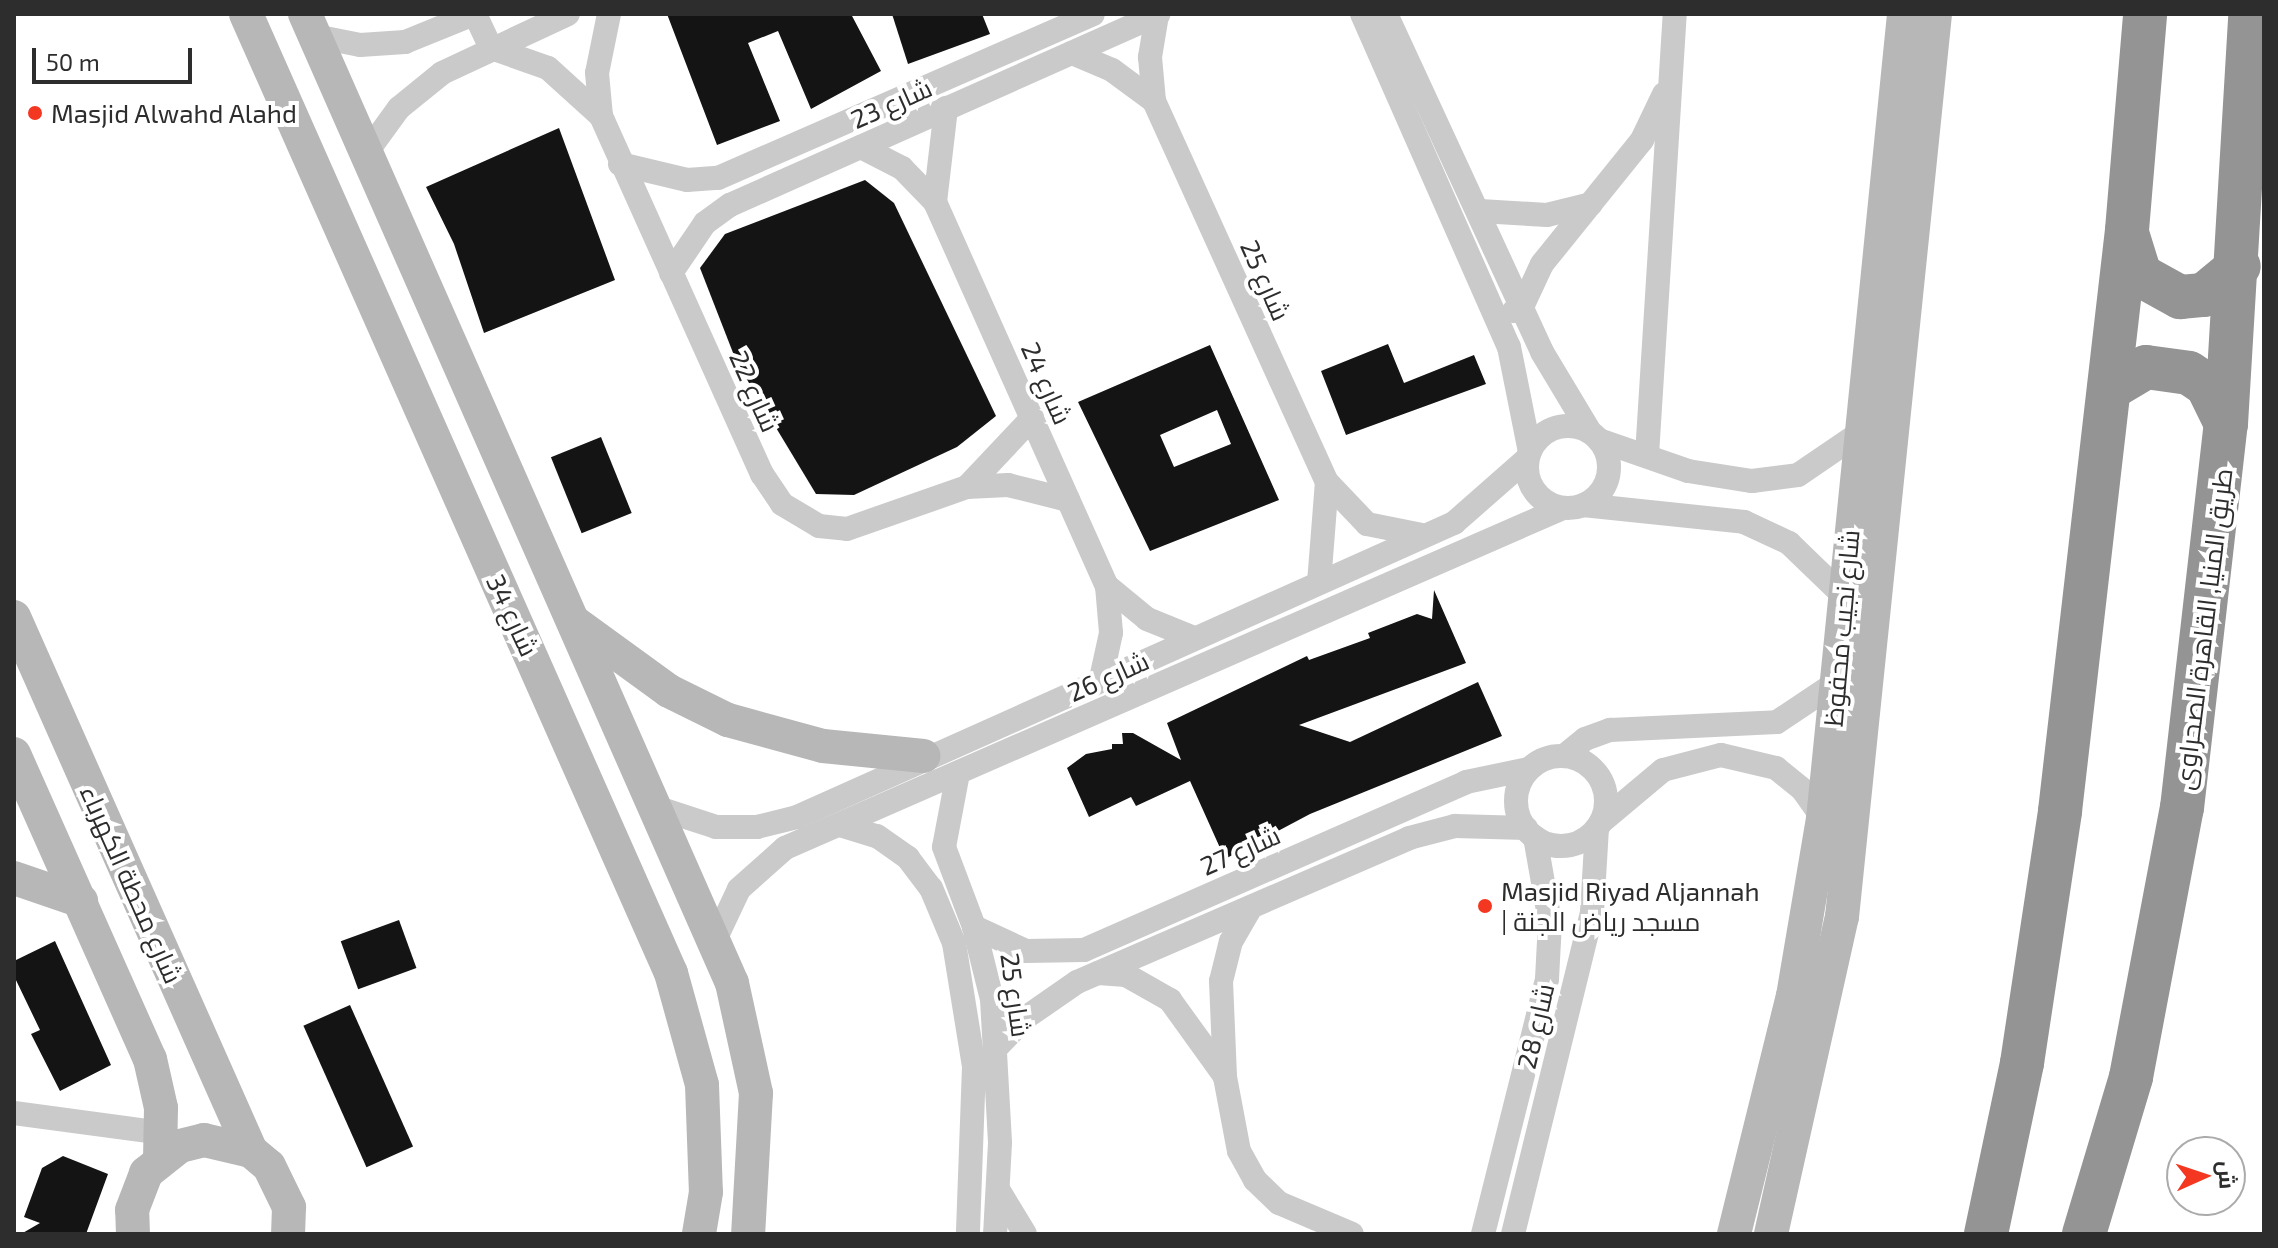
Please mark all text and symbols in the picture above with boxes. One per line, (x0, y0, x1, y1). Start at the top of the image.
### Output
scale bar (36, 32, 196, 82)
text: 50 m (46, 47, 100, 76)
street label: شارع 23 (846, 71, 936, 135)
place label: Masjid Alwahd Alahd (51, 97, 298, 129)
marker: Masjid Alwahd Alahd (26, 104, 44, 122)
street label: شارع 25 (1235, 235, 1297, 325)
street label: شارع 24 (1015, 337, 1079, 429)
street label: شارع 22 (723, 346, 787, 436)
street label: طريق المنيا, القاهرة الصحراوى (2168, 466, 2238, 792)
street label: شارع نجيب محفوظ (1817, 528, 1865, 728)
street label: شارع 34 (481, 569, 545, 661)
street label: شارع 26 (1063, 644, 1153, 708)
street label: شارع محطة الكهرباء (74, 780, 190, 988)
street label: شارع 27 (1195, 819, 1285, 881)
place label: Masjid Riyad Aljannah | مسجد رياض الجنة (1501, 875, 1760, 936)
marker: Masjid Riyad Aljannah | مسجد رياض الجنة (1476, 897, 1494, 915)
street label: شارع 25 (995, 951, 1037, 1039)
street label: شارع 28 (1510, 980, 1560, 1072)
north arrow (2166, 1136, 2246, 1216)
text: ش (2214, 1160, 2242, 1190)

